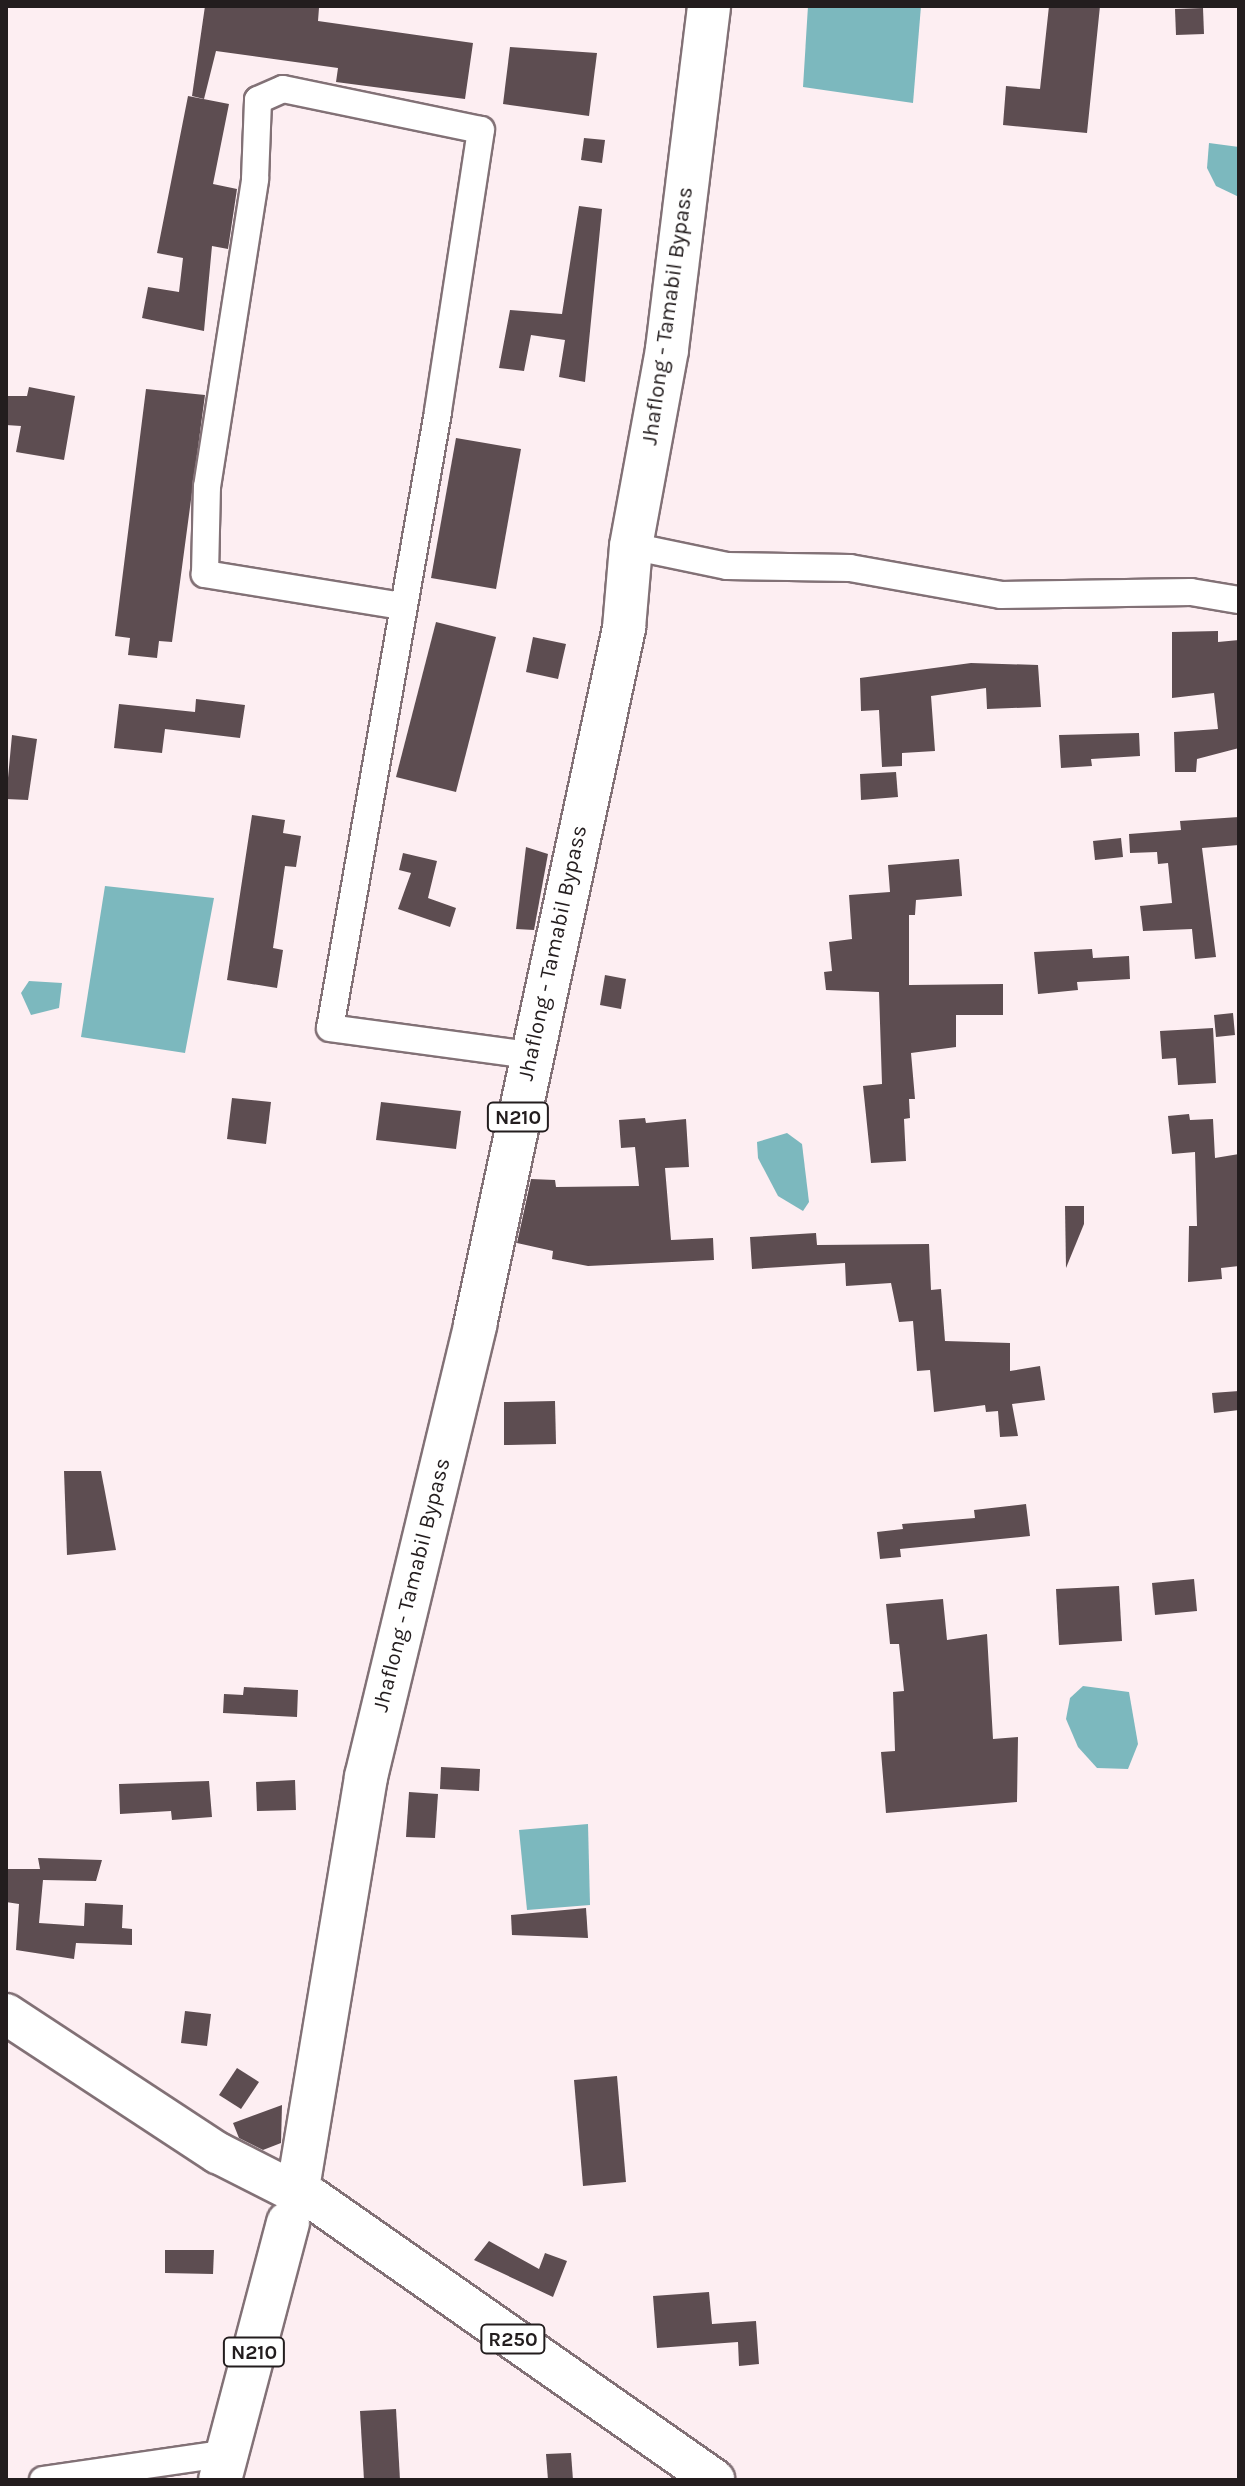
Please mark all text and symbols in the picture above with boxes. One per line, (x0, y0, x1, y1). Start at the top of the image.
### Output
street label: Jhaflong - Tamabil Bypass (637, 185, 699, 447)
street label: Jhaflong - Tamabil Bypass (513, 823, 593, 1083)
road number: N210 (486, 1101, 550, 1133)
street label: Jhaflong - Tamabil Bypass (368, 1455, 456, 1715)
road number: R250 (479, 2323, 547, 2355)
road number: N210 (222, 2336, 286, 2368)

